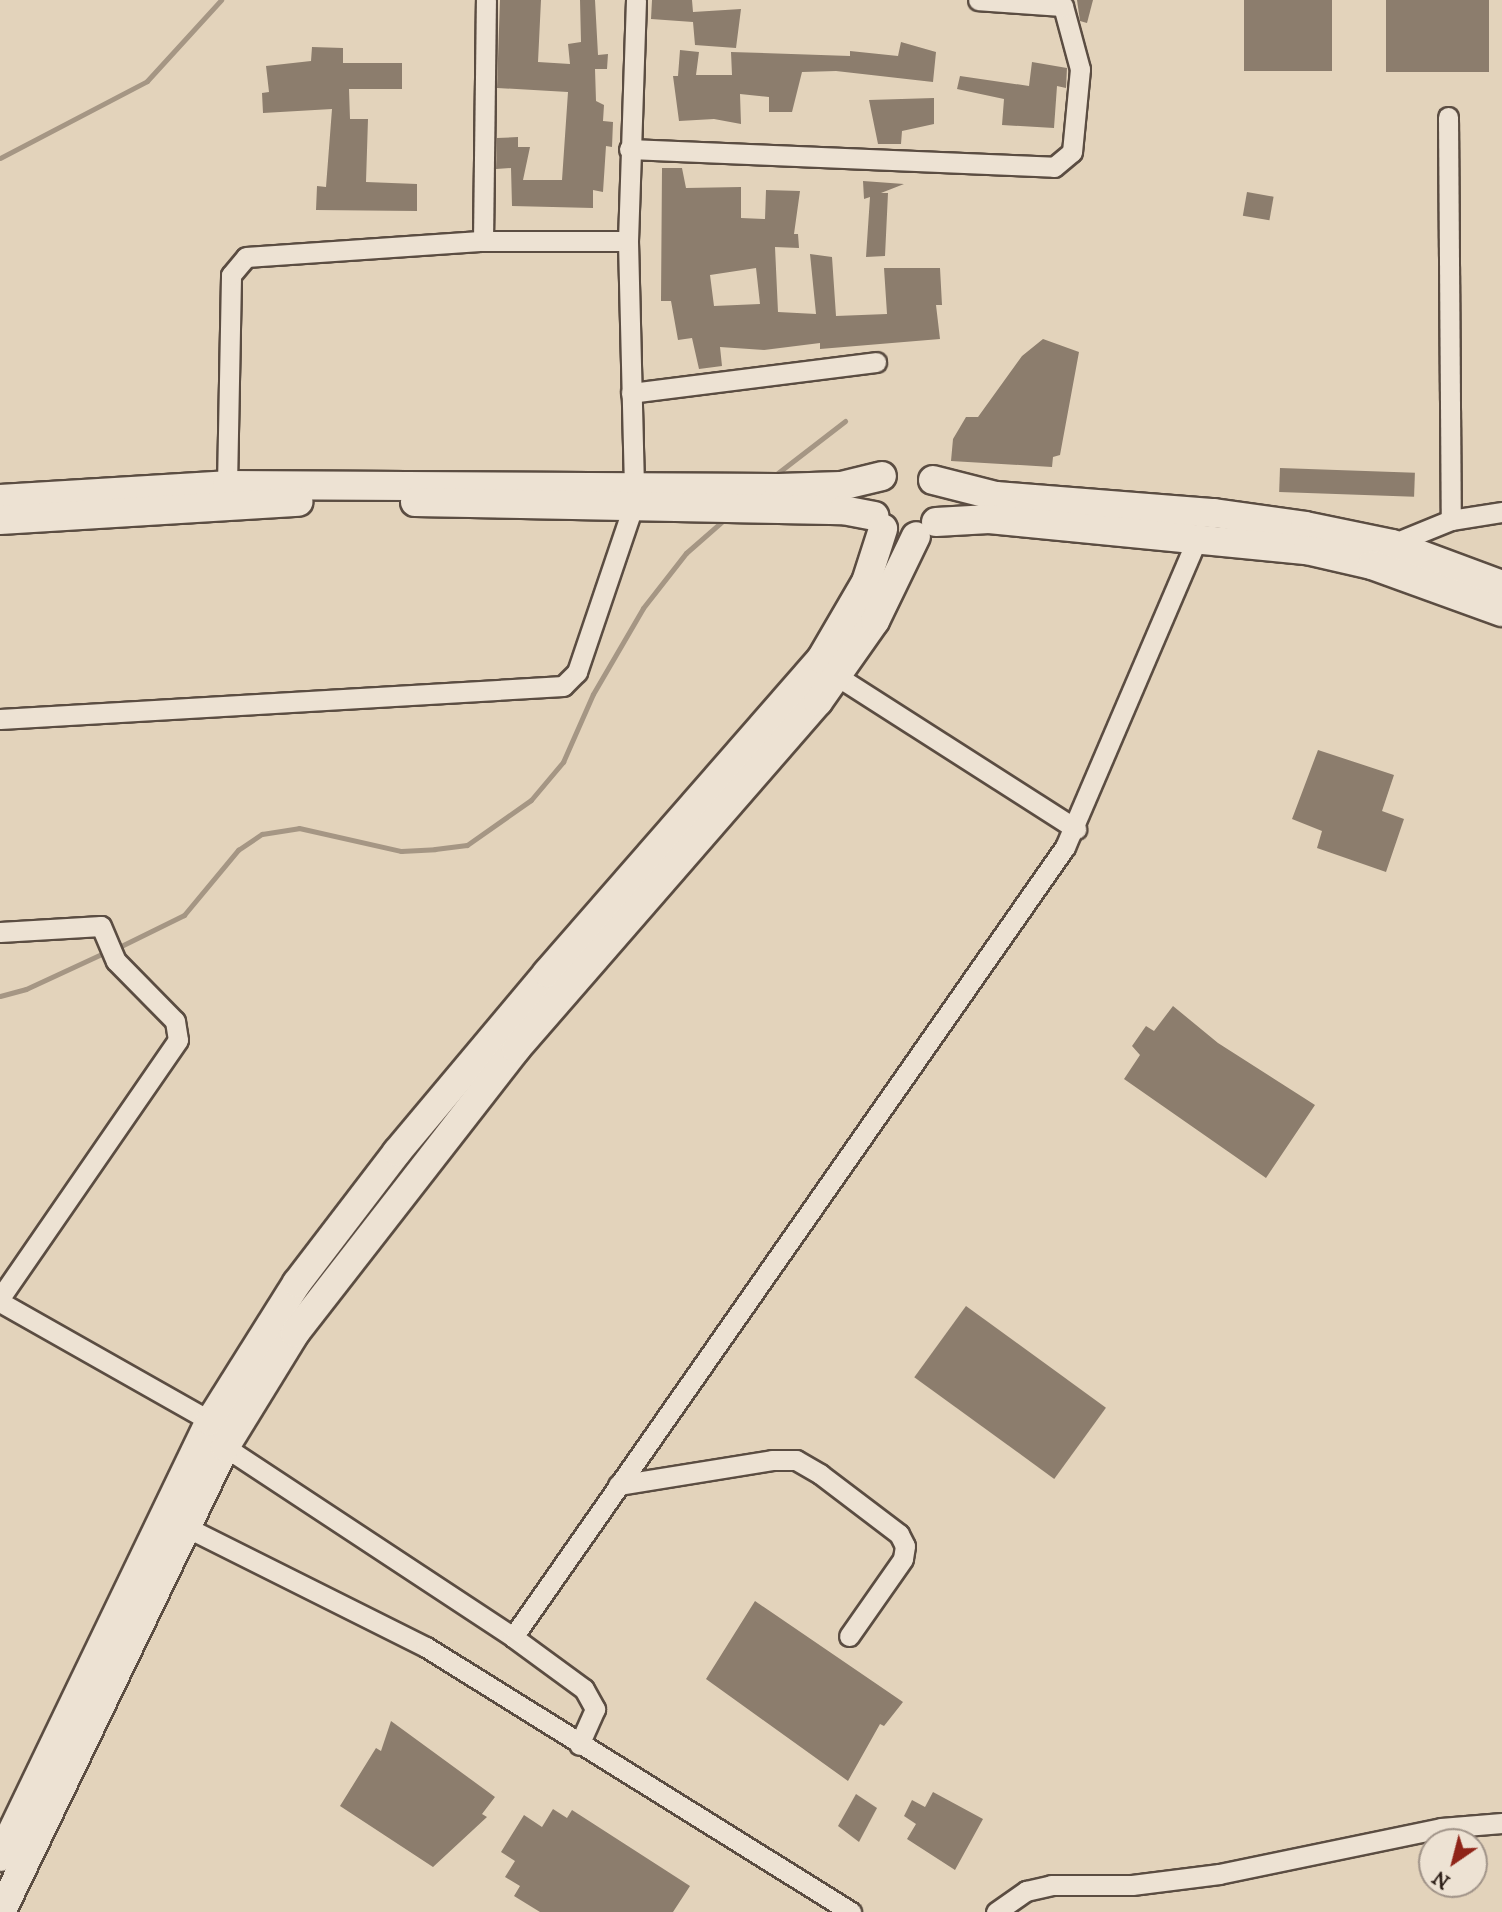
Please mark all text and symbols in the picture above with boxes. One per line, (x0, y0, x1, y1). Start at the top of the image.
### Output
north arrow (1418, 1828, 1488, 1898)
text: N (1429, 1865, 1455, 1893)

